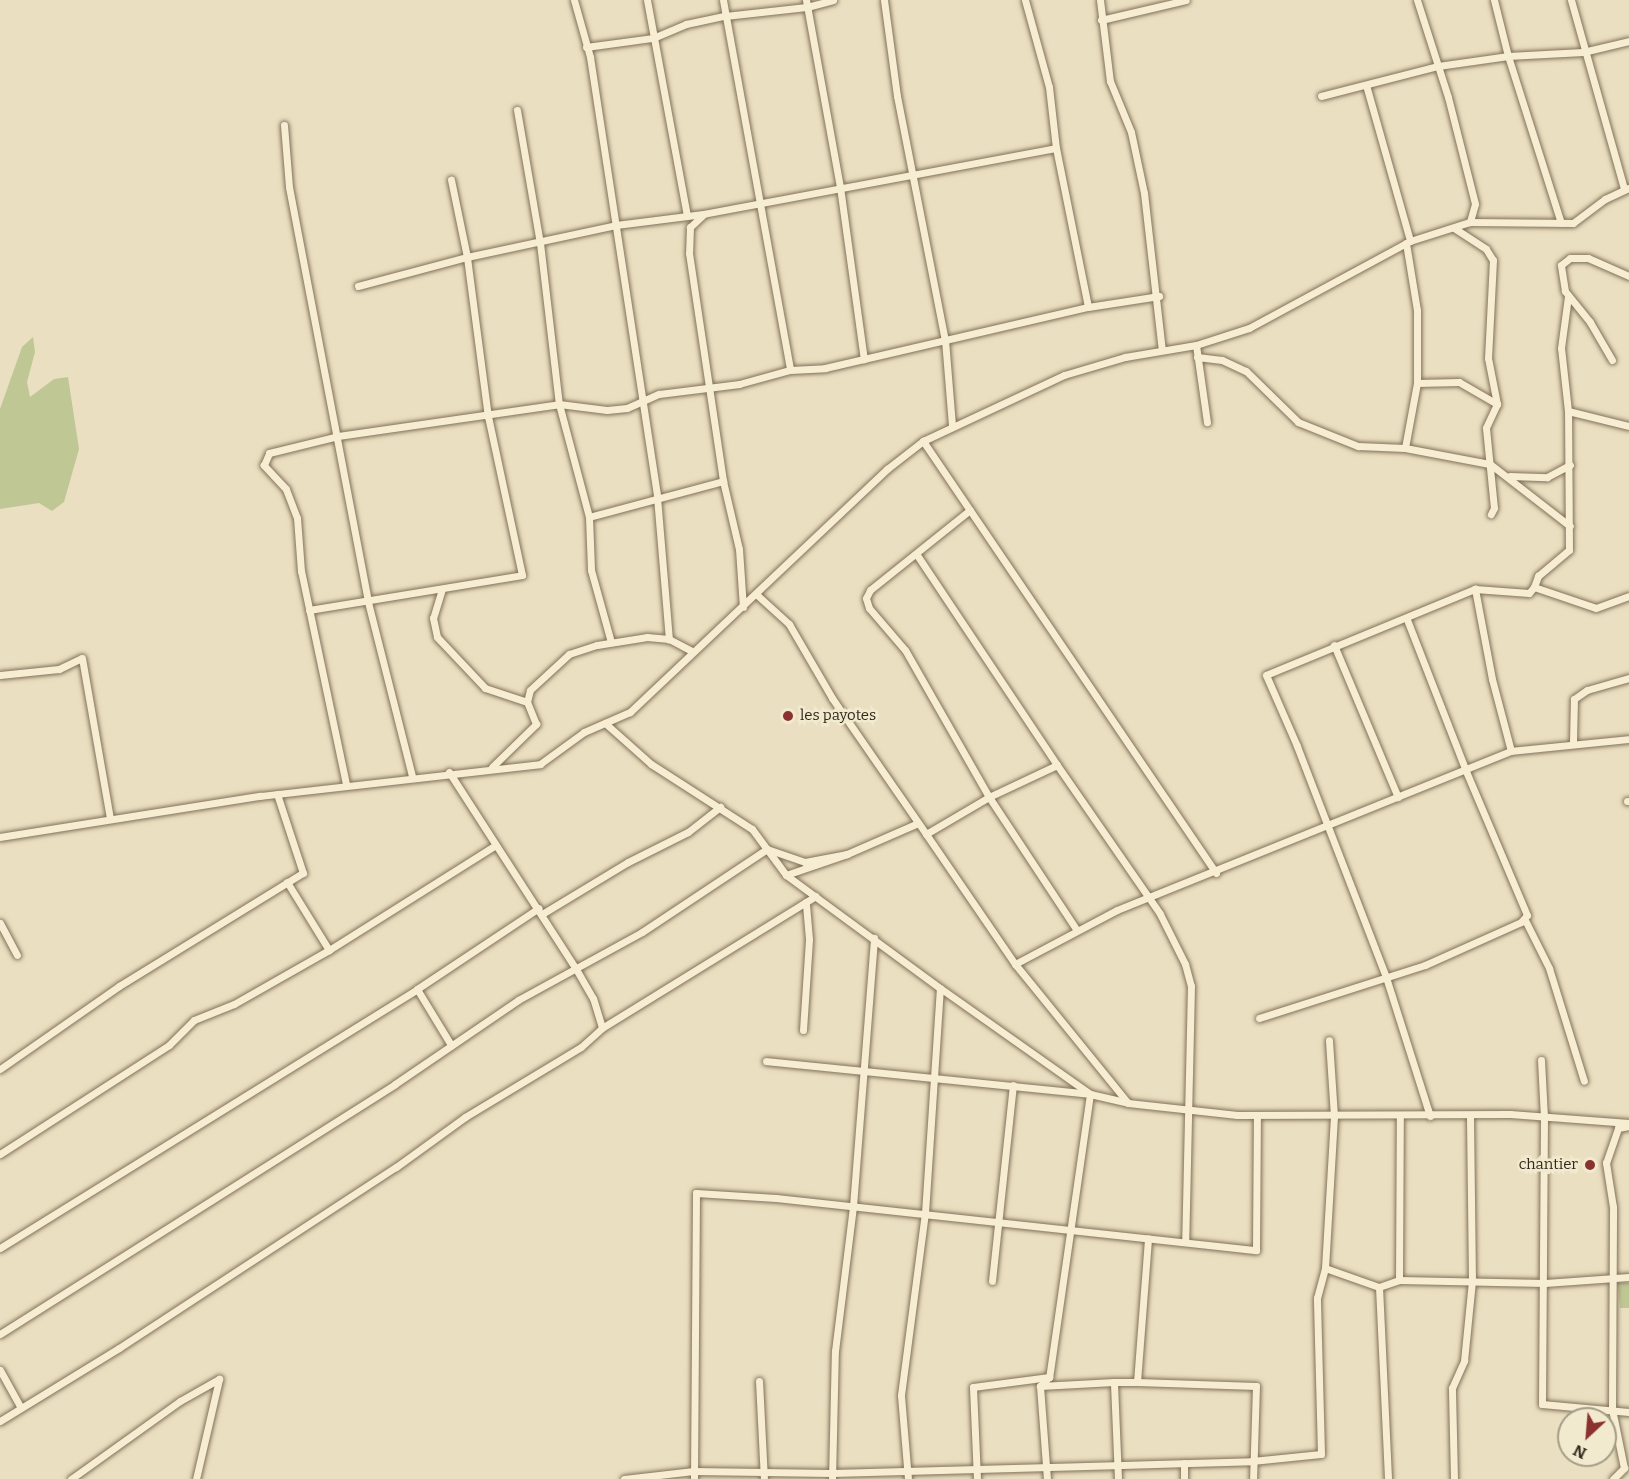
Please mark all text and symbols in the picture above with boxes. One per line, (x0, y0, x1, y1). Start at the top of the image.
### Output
place label: les payotes (800, 707, 876, 725)
marker: les payotes (781, 709, 795, 723)
place label: chantier (1519, 1156, 1578, 1174)
marker: chantier (1583, 1158, 1597, 1172)
north arrow (1557, 1407, 1617, 1467)
text: N (1570, 1441, 1589, 1463)

